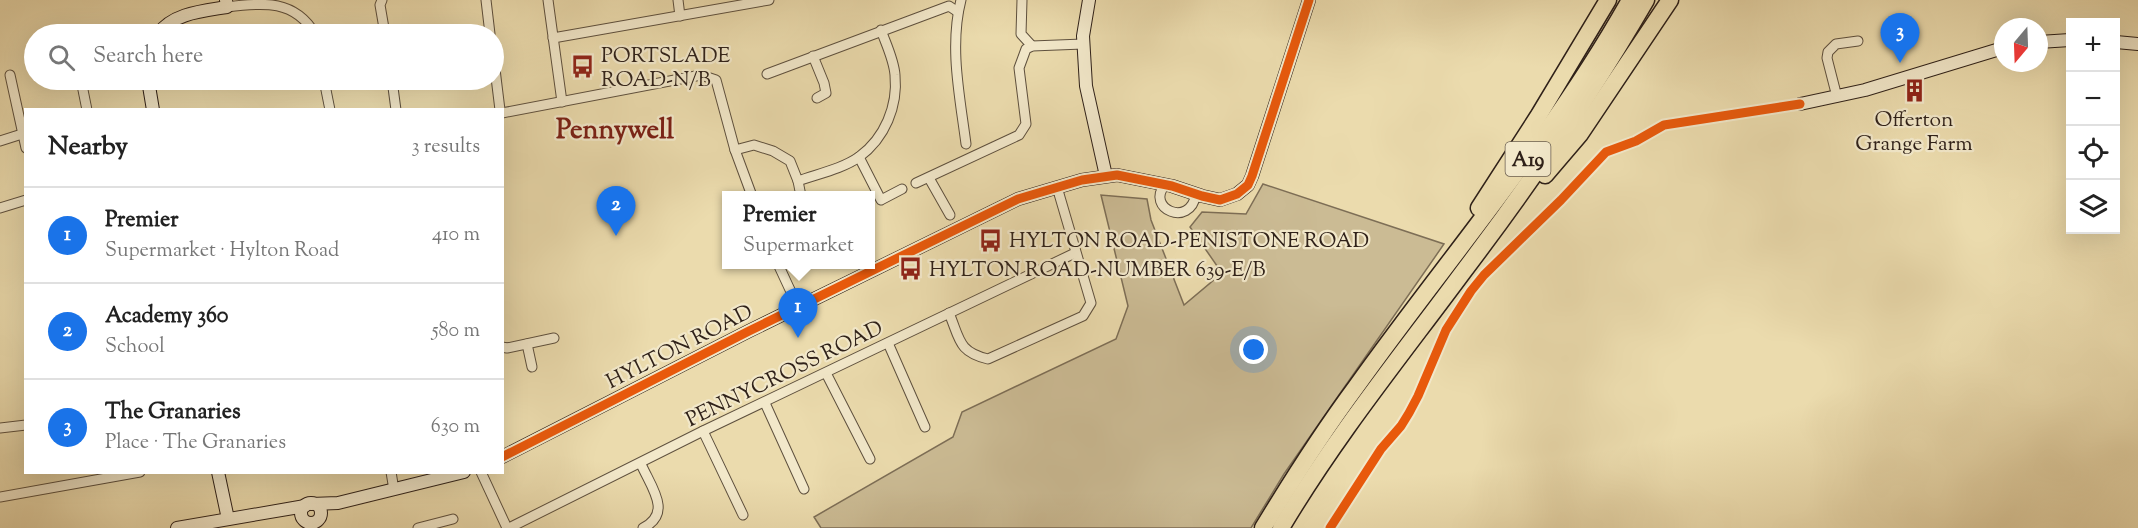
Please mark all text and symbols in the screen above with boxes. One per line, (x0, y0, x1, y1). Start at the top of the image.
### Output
pin: 3 (1880, 14, 1920, 63)
north arrow (1994, 18, 2048, 72)
map controls (2066, 18, 2120, 234)
button: + (2066, 18, 2120, 72)
search box (24, 24, 504, 90)
icon: search (45, 41, 78, 74)
text: Search here (93, 41, 203, 73)
place label: PORTSLADE ROAD-N/B (601, 42, 731, 96)
bus stop icon: PORTSLADE ROAD-N/B (570, 54, 596, 80)
button: − (2066, 72, 2120, 126)
building icon: Offerton Grange Farm (1901, 78, 1927, 104)
place label: Offerton Grange Farm (1855, 106, 1973, 160)
district label: Pennywell (556, 112, 675, 151)
button: locate (2066, 126, 2120, 180)
text: Nearby (48, 129, 128, 166)
text: 3 results (411, 133, 480, 162)
road number: A19 (1506, 142, 1550, 176)
button: layers (2066, 180, 2120, 234)
pin: 2 (596, 186, 636, 236)
popup (722, 191, 875, 269)
text: Premier (743, 200, 817, 232)
text: Premier (105, 205, 178, 237)
text: 1 (64, 221, 71, 250)
text: 410 m (432, 221, 480, 250)
bus stop icon: HYLTON ROAD-PENISTONE ROAD (978, 227, 1004, 253)
place label: HYLTON ROAD-PENISTONE ROAD (1009, 227, 1369, 257)
text: Supermarket (743, 232, 854, 261)
text: Supermarket · Hylton Road (105, 237, 339, 266)
bus stop icon: HYLTON ROAD-NUMBER 639-E/B (898, 256, 924, 282)
place label: HYLTON ROAD-NUMBER 639-E/B (929, 256, 1266, 286)
pin: 1 (778, 288, 818, 338)
street label: HYLTON ROAD (601, 298, 758, 398)
text: Academy 360 (105, 301, 228, 333)
street label: PENNYCROSS ROAD (681, 314, 889, 436)
text: 2 (63, 317, 72, 346)
text: 580 m (432, 317, 480, 346)
text: School (105, 333, 165, 362)
your location (1239, 335, 1268, 364)
text: The Granaries (105, 397, 241, 429)
text: 3 (63, 413, 72, 442)
text: 630 m (431, 413, 480, 442)
text: Place · The Granaries (105, 429, 286, 458)

